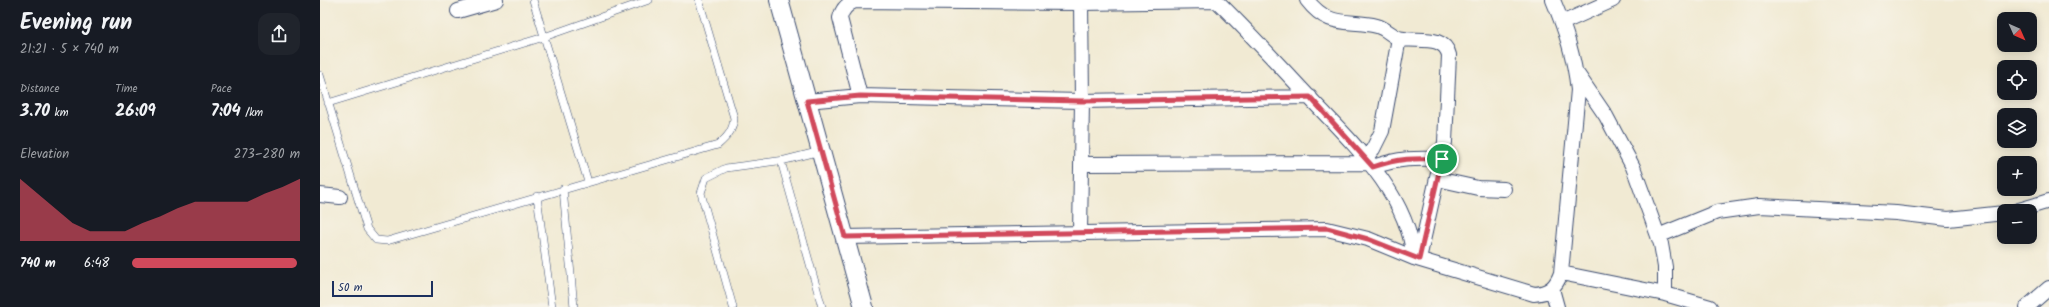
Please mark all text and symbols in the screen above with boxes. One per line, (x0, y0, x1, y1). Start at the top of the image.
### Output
text: Evening run (20, 6, 132, 41)
north arrow (1997, 12, 2037, 52)
map controls (1997, 12, 2037, 244)
button: share (258, 13, 300, 55)
text: 21:21 · 5 × 740 m (20, 39, 119, 60)
button: locate (1997, 60, 2037, 100)
text: Distance (20, 80, 60, 98)
text: Time (115, 80, 138, 98)
text: Pace (211, 80, 232, 98)
text: 3.70 (20, 98, 50, 125)
text: 26:09 (115, 98, 156, 125)
text: 7:04 (211, 98, 241, 125)
text: km (50, 104, 68, 122)
text: /km (241, 104, 263, 122)
button: layers (1997, 108, 2037, 148)
pin (1425, 142, 1459, 176)
text: Elevation (20, 144, 69, 165)
text: 273–280 m (234, 144, 300, 165)
icon: arrive (1431, 148, 1453, 170)
button: + (1997, 156, 2037, 196)
button: − (1997, 204, 2037, 244)
text: 740 m (20, 253, 56, 274)
text: 6:48 (84, 253, 109, 274)
scale bar (332, 279, 433, 298)
text: 50 m (338, 279, 363, 297)

